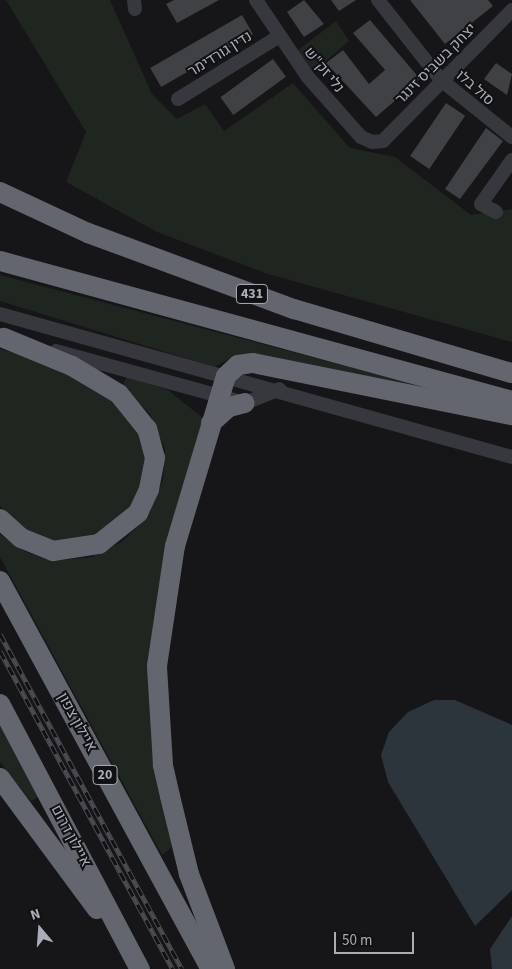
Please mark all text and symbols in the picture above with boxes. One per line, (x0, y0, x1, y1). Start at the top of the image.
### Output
street label: יצחק בשביס זינגר (392, 20, 480, 108)
street label: נדין גורדימר (185, 27, 255, 81)
street label: נלי זק"ש (300, 44, 348, 96)
street label: סול בלו (452, 67, 498, 109)
road number: 431 (236, 282, 268, 306)
street label: איילון צפון (54, 689, 100, 755)
road number: 20 (92, 764, 118, 786)
street label: איילון דרום (47, 802, 95, 870)
north arrow (15, 904, 65, 954)
text: N (28, 904, 43, 926)
scale bar (337, 922, 417, 954)
text: 50 m (342, 930, 372, 951)

